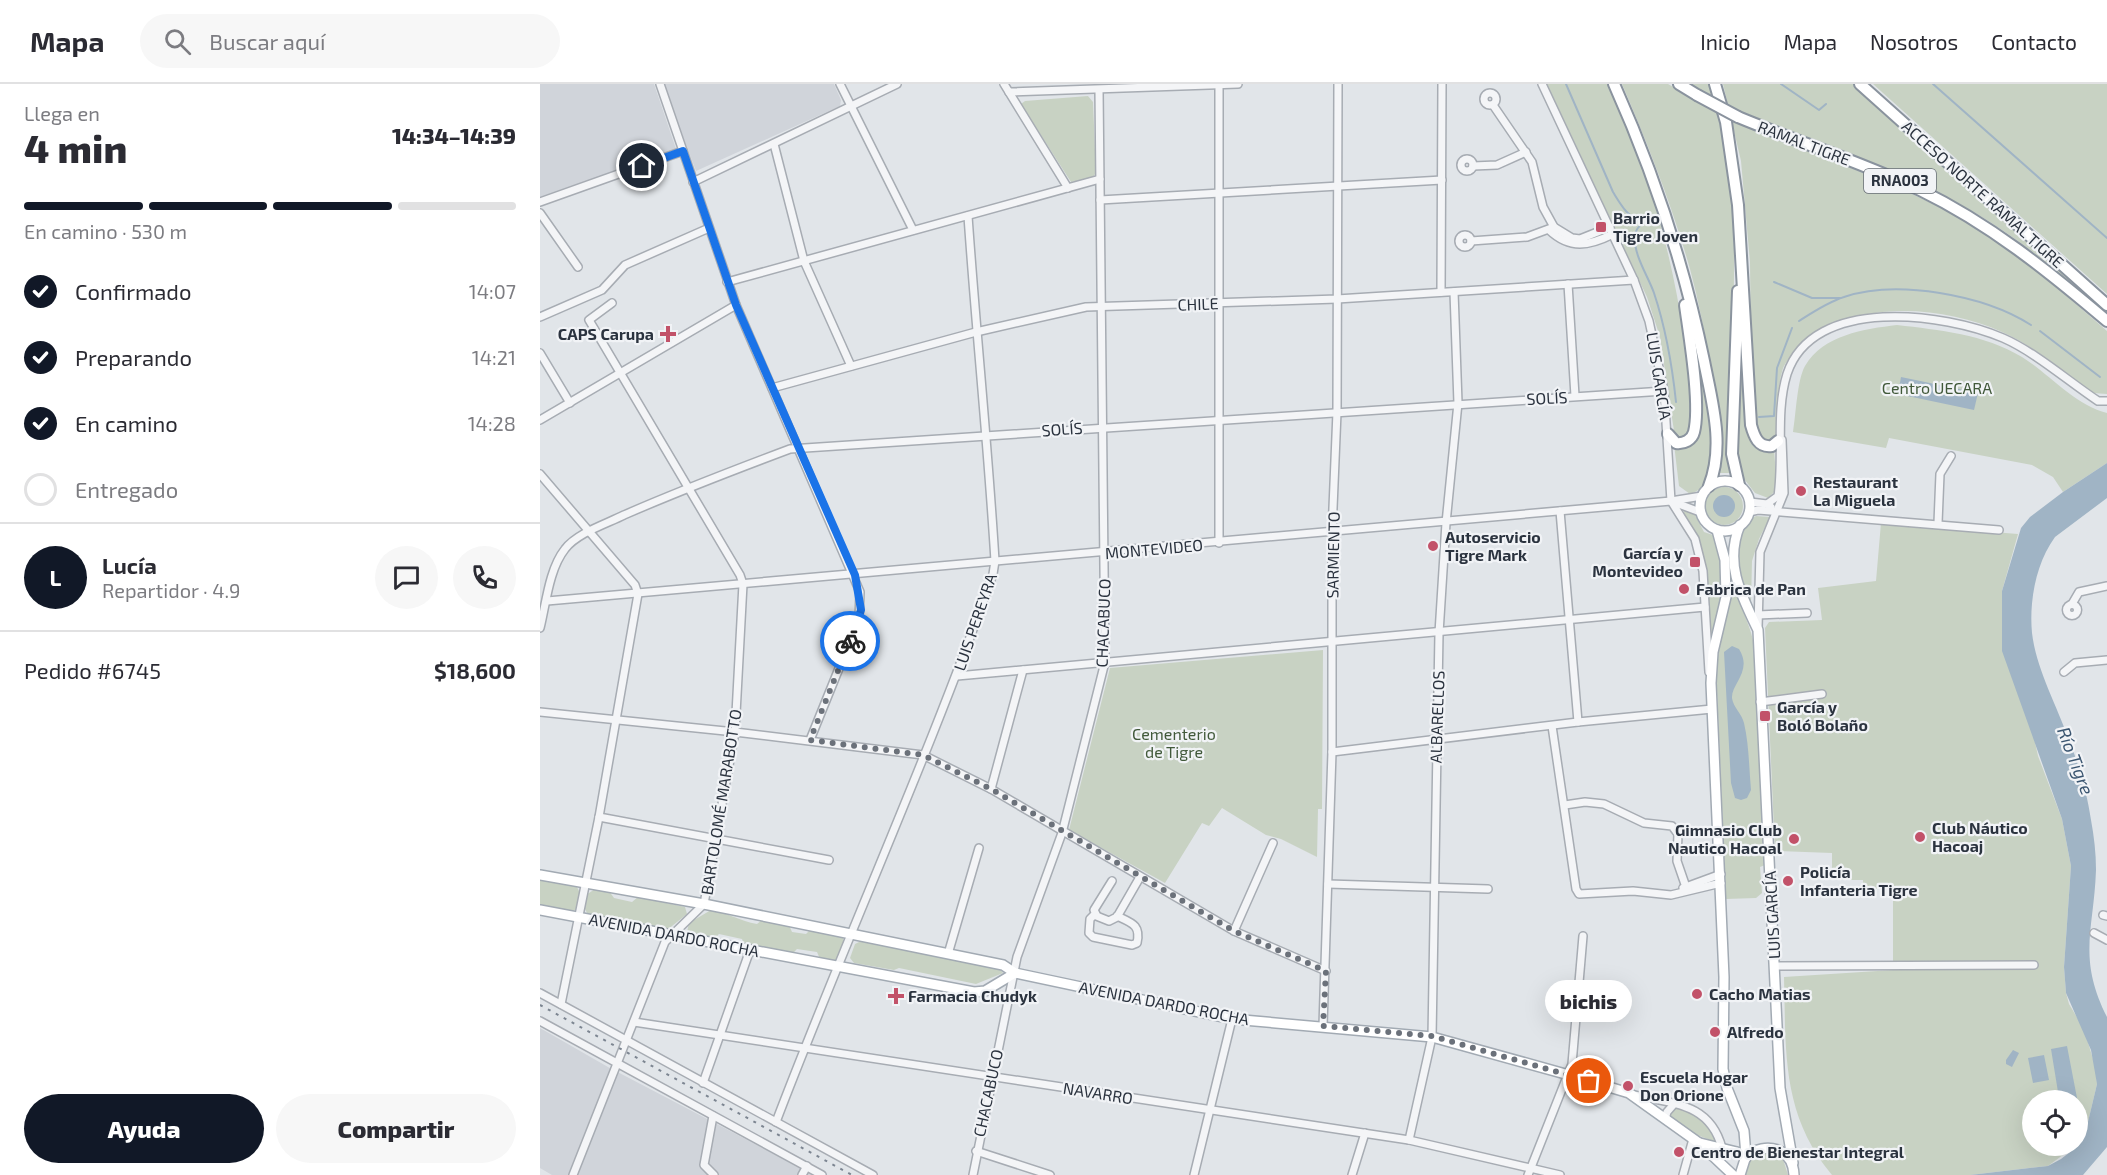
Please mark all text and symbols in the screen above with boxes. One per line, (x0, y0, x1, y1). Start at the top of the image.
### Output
search box (140, 14, 560, 68)
text: Mapa (30, 24, 104, 58)
icon: search (161, 25, 194, 58)
text: Buscar aquí (209, 28, 325, 54)
text: Inicio (1700, 29, 1750, 54)
text: Mapa (1783, 29, 1837, 54)
text: Nosotros (1870, 29, 1958, 54)
text: Contacto (1991, 29, 2077, 54)
text: Llega en (24, 101, 100, 125)
street label: RAMAL TIGRE (1755, 116, 1853, 169)
street label: ACCESO NORTE RAMAL TIGRE (1899, 116, 2068, 271)
text: 14:34–14:39 (392, 122, 516, 148)
text: 4 min (24, 124, 127, 171)
pin (616, 140, 667, 191)
icon: home (625, 149, 658, 182)
road number: RNA003 (1864, 169, 1936, 193)
place label: Barrio Tigre Joven (1613, 208, 1698, 245)
text: En camino · 530 m (24, 219, 187, 243)
marker: Barrio Tigre Joven (1594, 220, 1608, 234)
icon: check (24, 275, 57, 308)
text: Confirmado (75, 278, 191, 304)
text: 14:07 (469, 279, 516, 303)
street label: CHILE (1177, 293, 1219, 314)
place label: CAPS Carupa (558, 324, 654, 343)
marker: CAPS Carupa (659, 325, 677, 343)
street label: LUIS GARCÍA (1643, 331, 1676, 421)
icon: check (24, 341, 57, 374)
text: Preparando (75, 344, 192, 370)
text: 14:21 (472, 345, 516, 369)
park label: Centro UECARA (1882, 378, 1992, 397)
street label: SOLÍS (1526, 387, 1568, 408)
icon: check (24, 407, 57, 440)
text: En camino (75, 410, 178, 436)
text: 14:28 (468, 411, 516, 435)
street label: SOLÍS (1041, 418, 1083, 439)
place label: Restaurant La Miguela (1813, 472, 1898, 509)
text: Entregado (75, 476, 178, 502)
marker: Restaurant La Miguela (1794, 484, 1808, 498)
street label: SARMIENTO (1322, 511, 1343, 599)
place label: Autoservicio Tigre Mark (1445, 527, 1541, 564)
street label: MONTEVIDEO (1104, 535, 1204, 562)
marker: Autoservicio Tigre Mark (1426, 539, 1440, 553)
place label: García y Montevideo (1592, 543, 1683, 580)
button: chat (375, 546, 438, 609)
button: phone (453, 546, 516, 609)
text: Lucía (102, 552, 157, 578)
marker: García y Montevideo (1688, 555, 1702, 569)
text: L (50, 564, 61, 590)
street label: LUIS PEREYRA (949, 571, 1000, 673)
text: Repartidor · 4.9 (102, 578, 241, 602)
street label: CHACABUCO (1091, 578, 1114, 668)
place label: Fabrica de Pan (1696, 579, 1806, 598)
marker: Fabrica de Pan (1677, 582, 1691, 596)
courier (820, 611, 880, 671)
icon: bike (834, 625, 867, 658)
text: Pedido #6745 (24, 657, 161, 683)
text: $18,600 (434, 657, 516, 683)
street label: ALBARELLOS (1425, 670, 1448, 764)
place label: García y Boló Bolaño (1777, 697, 1868, 734)
street label: BARTOLOMÉ MARABOTTO (696, 708, 745, 896)
marker: García y Boló Bolaño (1758, 709, 1772, 723)
park label: Cementerio de Tigre (1132, 724, 1216, 761)
water label: Río Tigre (2053, 724, 2099, 798)
place label: Club Náutico Hacoaj (1932, 818, 2028, 855)
place label: Gimnasio Club Nautico Hacoal (1668, 820, 1783, 857)
marker: Club Náutico Hacoaj (1913, 830, 1927, 844)
marker: Gimnasio Club Nautico Hacoal (1787, 832, 1801, 846)
place label: Policía Infanteria Tigre (1800, 862, 1918, 899)
street label: LUIS GARCÍA (1760, 870, 1783, 960)
marker: Policía Infanteria Tigre (1781, 874, 1795, 888)
street label: AVENIDA DARDO ROCHA (587, 909, 761, 960)
street label: AVENIDA DARDO ROCHA (1077, 977, 1251, 1028)
callout: bichis (1546, 979, 1632, 1021)
place label: Cacho Matias (1709, 984, 1811, 1003)
place label: Farmacia Chudyk (908, 986, 1037, 1006)
marker: Cacho Matias (1690, 987, 1704, 1001)
marker: Farmacia Chudyk (889, 989, 903, 1003)
text: bichis (1560, 989, 1617, 1013)
place label: Alfredo (1727, 1022, 1784, 1041)
marker: Alfredo (1708, 1025, 1722, 1039)
street label: CHACABUCO (969, 1047, 1006, 1138)
pin (1563, 1055, 1614, 1106)
icon: bag (1572, 1064, 1605, 1097)
place label: Escuela Hogar Don Orione (1640, 1067, 1748, 1104)
street label: NAVARRO (1062, 1078, 1134, 1107)
marker: Escuela Hogar Don Orione (1621, 1079, 1635, 1093)
map controls (2022, 1090, 2088, 1156)
button: locate (2022, 1090, 2088, 1156)
button: Ayuda (24, 1094, 264, 1163)
button: Compartir (276, 1094, 516, 1163)
place label: Centro de Bienestar Integral (1691, 1142, 1905, 1161)
marker: Centro de Bienestar Integral (1672, 1145, 1686, 1159)

